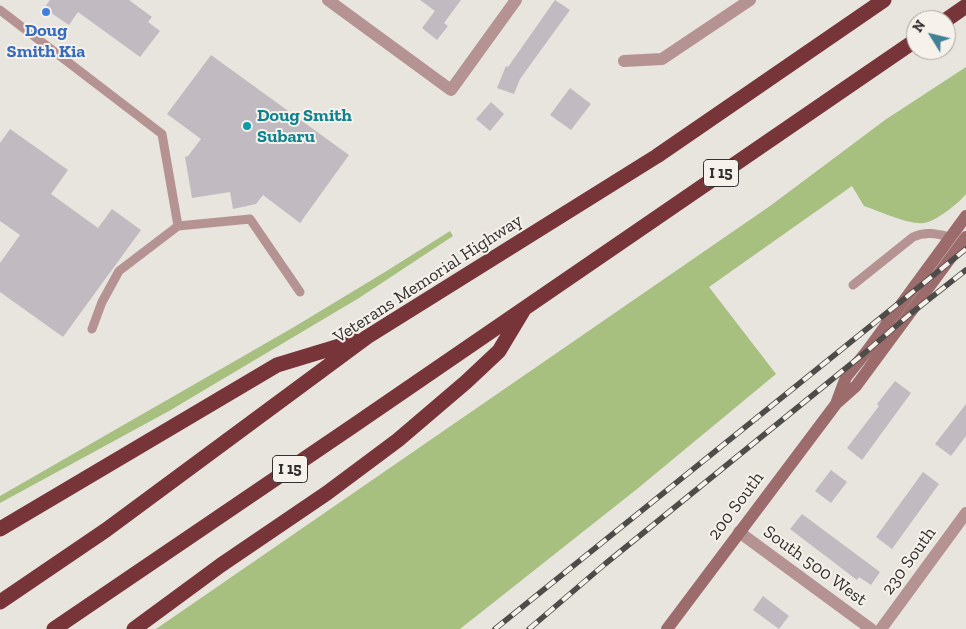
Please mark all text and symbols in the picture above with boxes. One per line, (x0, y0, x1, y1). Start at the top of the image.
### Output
marker: Doug Smith Kia (40, 6, 52, 18)
north arrow (906, 10, 956, 60)
text: N (909, 17, 929, 36)
place label: Doug Smith Kia (7, 20, 85, 62)
place label: Doug Smith Subaru (257, 105, 352, 148)
marker: Doug Smith Subaru (241, 120, 253, 132)
road number: I 15 (704, 160, 738, 187)
street label: Veterans Memorial Highway (329, 210, 527, 348)
road number: I 15 (272, 456, 308, 482)
street label: 200 South (703, 468, 769, 544)
street label: South 500 West (759, 521, 871, 611)
street label: 230 South (877, 523, 941, 599)

